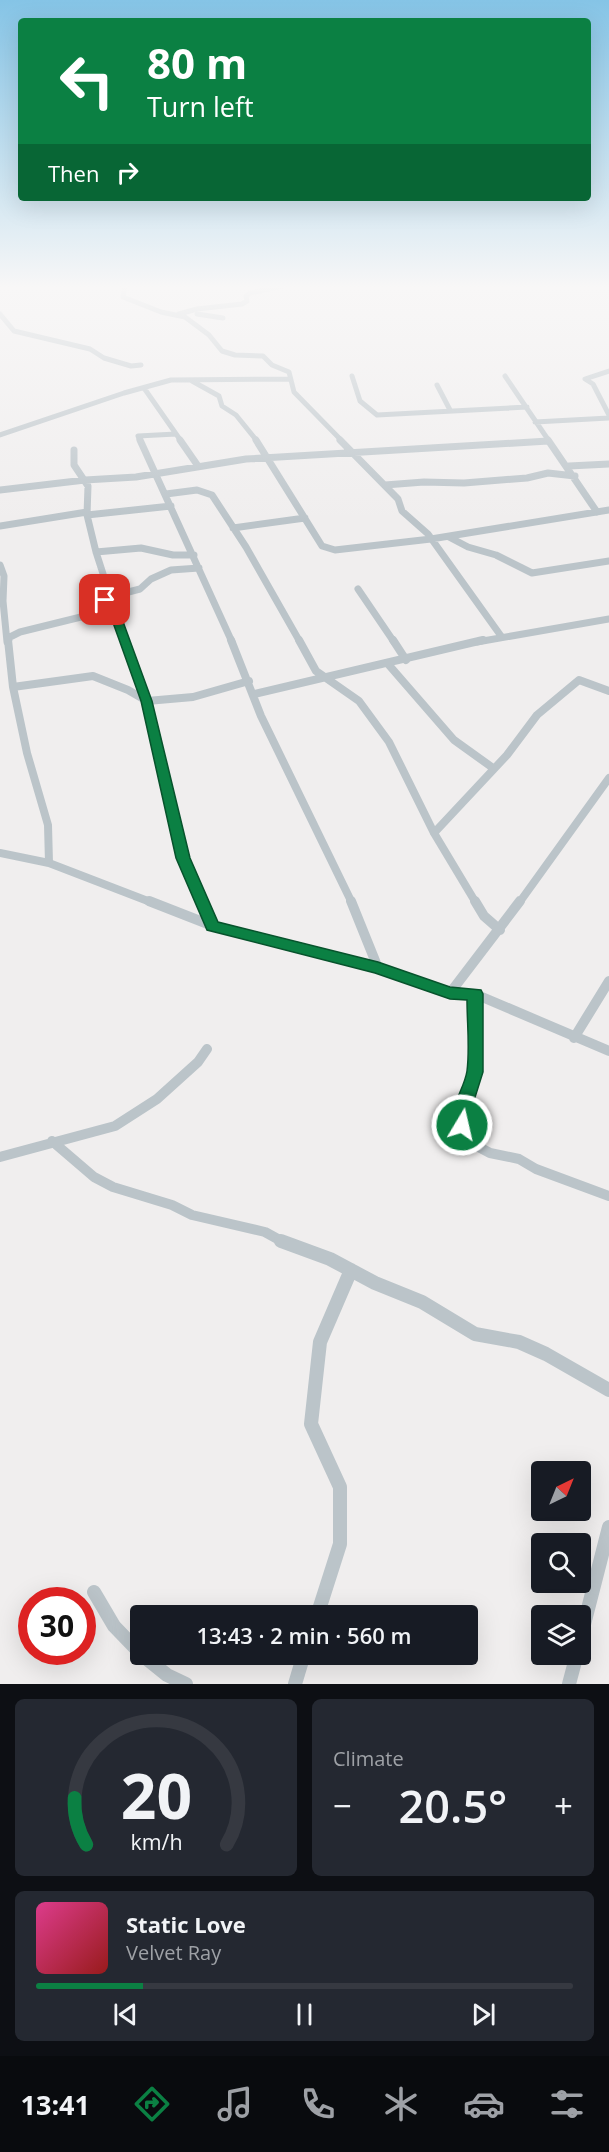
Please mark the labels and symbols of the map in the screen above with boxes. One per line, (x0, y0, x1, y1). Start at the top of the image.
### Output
pin (79, 574, 130, 625)
position arrow (430, 1093, 494, 1157)
north arrow (531, 1461, 591, 1521)
speed limit sign: 30 (18, 1587, 96, 1665)

